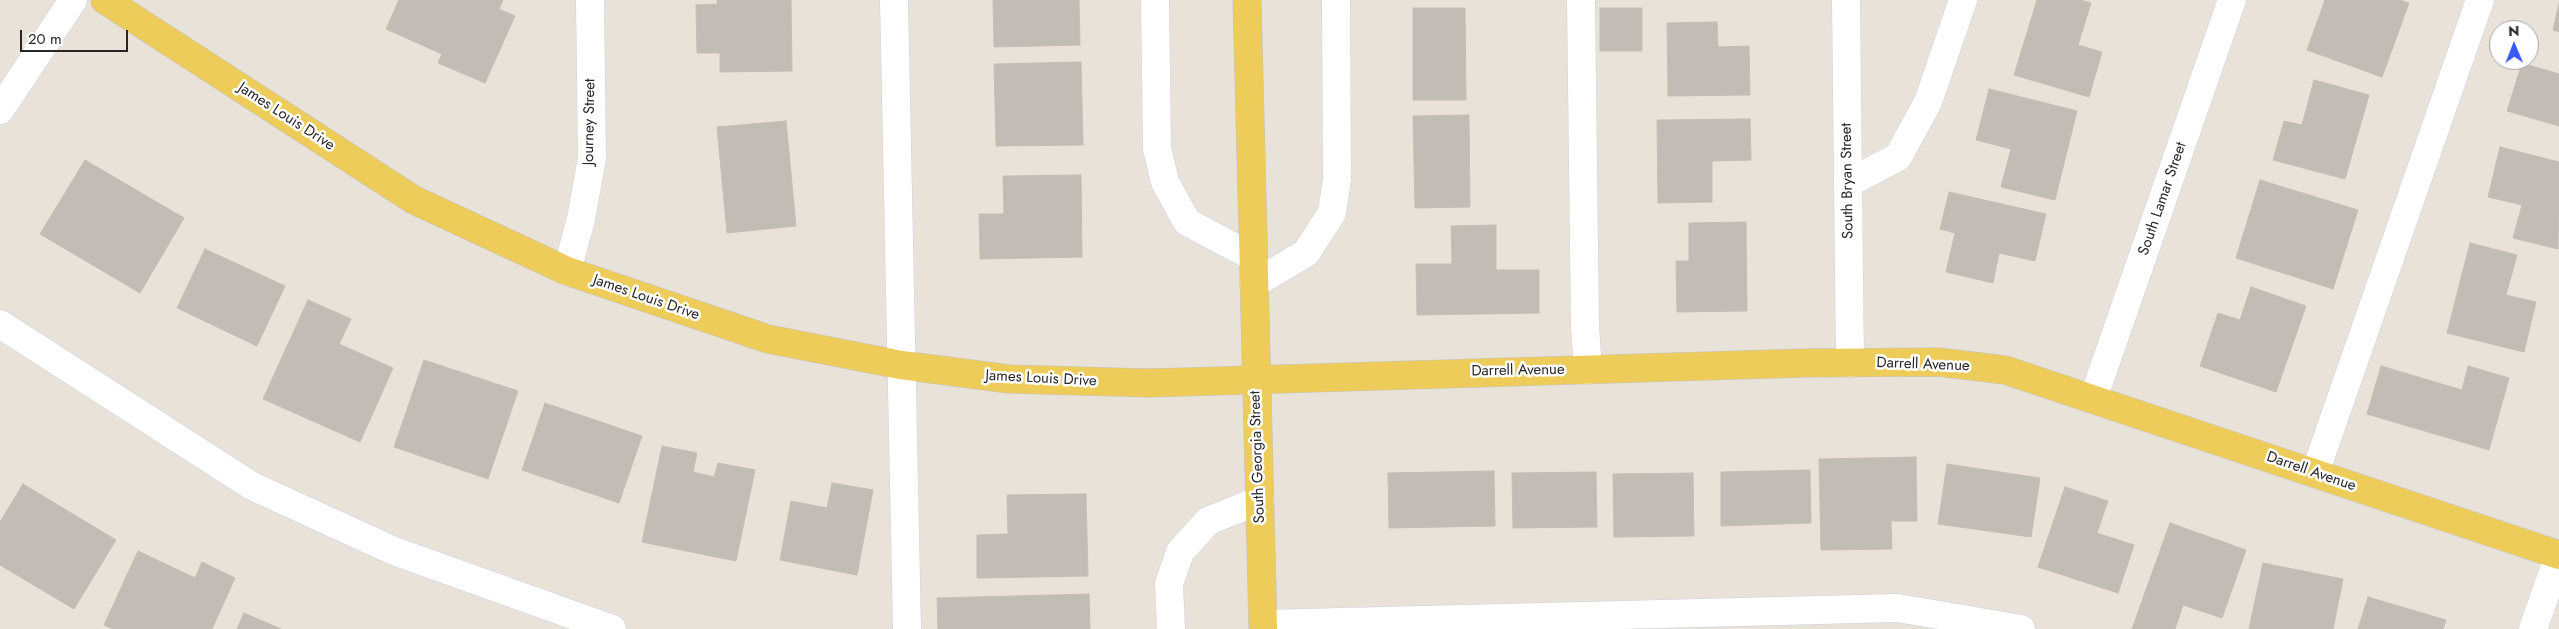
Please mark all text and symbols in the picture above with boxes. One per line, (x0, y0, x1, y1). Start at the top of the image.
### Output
scale bar (22, 20, 130, 52)
north arrow (2489, 20, 2539, 70)
text: N (2508, 21, 2519, 41)
text: 20 m (28, 28, 62, 50)
street label: Journey Street (580, 78, 600, 166)
street label: James Louis Drive (234, 79, 338, 155)
street label: South Bryan Street (1838, 123, 1858, 239)
street label: South Lamar Street (2135, 140, 2191, 258)
street label: James Louis Drive (590, 271, 702, 325)
street label: Darrell Avenue (1876, 354, 1970, 376)
street label: Darrell Avenue (1471, 361, 1565, 381)
street label: James Louis Drive (985, 367, 1097, 391)
street label: South Georgia Street (1247, 390, 1269, 524)
street label: Darrell Avenue (2264, 448, 2358, 496)

